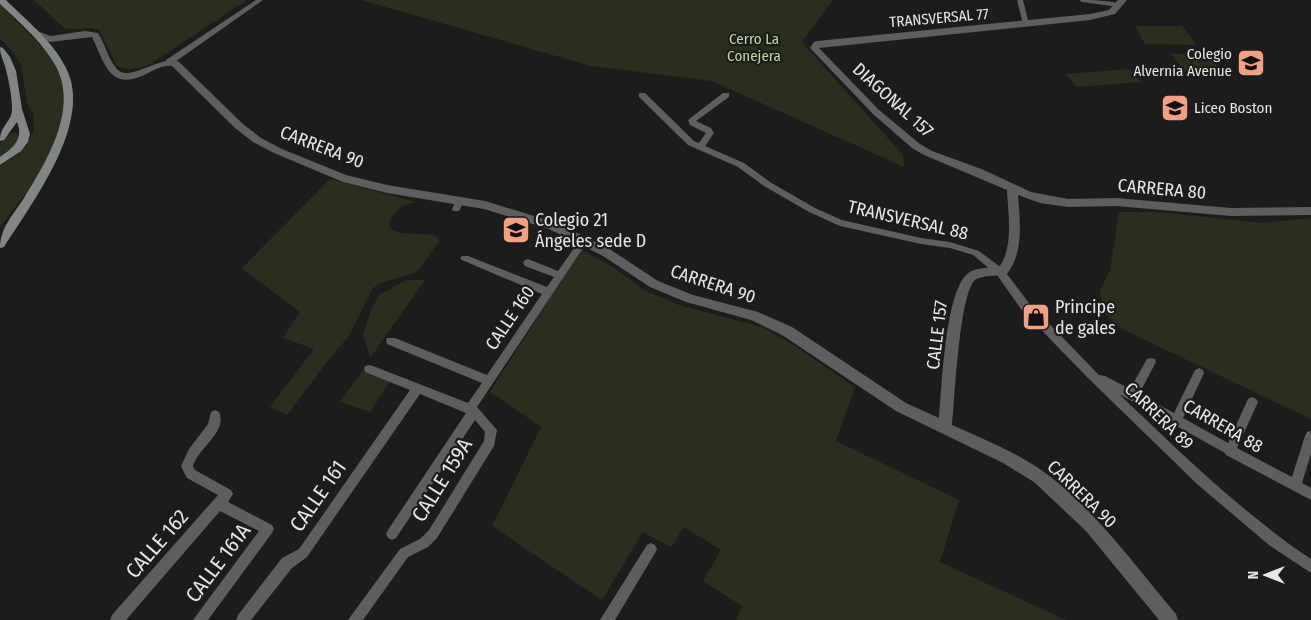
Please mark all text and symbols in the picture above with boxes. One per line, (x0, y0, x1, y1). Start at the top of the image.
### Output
street label: TRANSVERSAL 77 (889, 5, 989, 31)
park label: Cerro La Conejera (727, 30, 781, 65)
place label: Colegio Alvernia Avenue (1133, 45, 1232, 80)
school or university icon: Colegio Alvernia Avenue (1236, 48, 1266, 78)
street label: DIAGONAL 157 (848, 58, 938, 142)
school or university icon: Liceo Boston (1160, 93, 1190, 123)
place label: Liceo Boston (1194, 99, 1272, 117)
street label: CARRERA 90 (277, 121, 367, 173)
street label: CARRERA 80 (1117, 174, 1207, 204)
street label: TRANSVERSAL 88 (846, 195, 970, 245)
place label: Colegio 21 Ángeles sede D (535, 209, 646, 252)
school or university icon: Colegio 21 Ángeles sede D (501, 215, 531, 245)
street label: CARRERA 90 (668, 260, 758, 308)
street label: CALLE 160 (481, 282, 539, 354)
place label: Principe de gales (1055, 296, 1116, 339)
street label: CALLE 157 (922, 299, 952, 371)
shop icon: Principe de gales (1021, 302, 1051, 332)
street label: CARRERA 89 (1120, 378, 1198, 454)
street label: CARRERA 88 (1179, 394, 1267, 458)
street label: CALLE 159A (406, 433, 478, 527)
street label: CALLE 161 (284, 455, 352, 537)
street label: CARRERA 90 (1043, 455, 1121, 533)
street label: CALLE 162 (120, 504, 194, 584)
street label: CALLE 161A (180, 518, 256, 608)
north arrow (1241, 550, 1291, 600)
text: N (1245, 571, 1262, 579)

